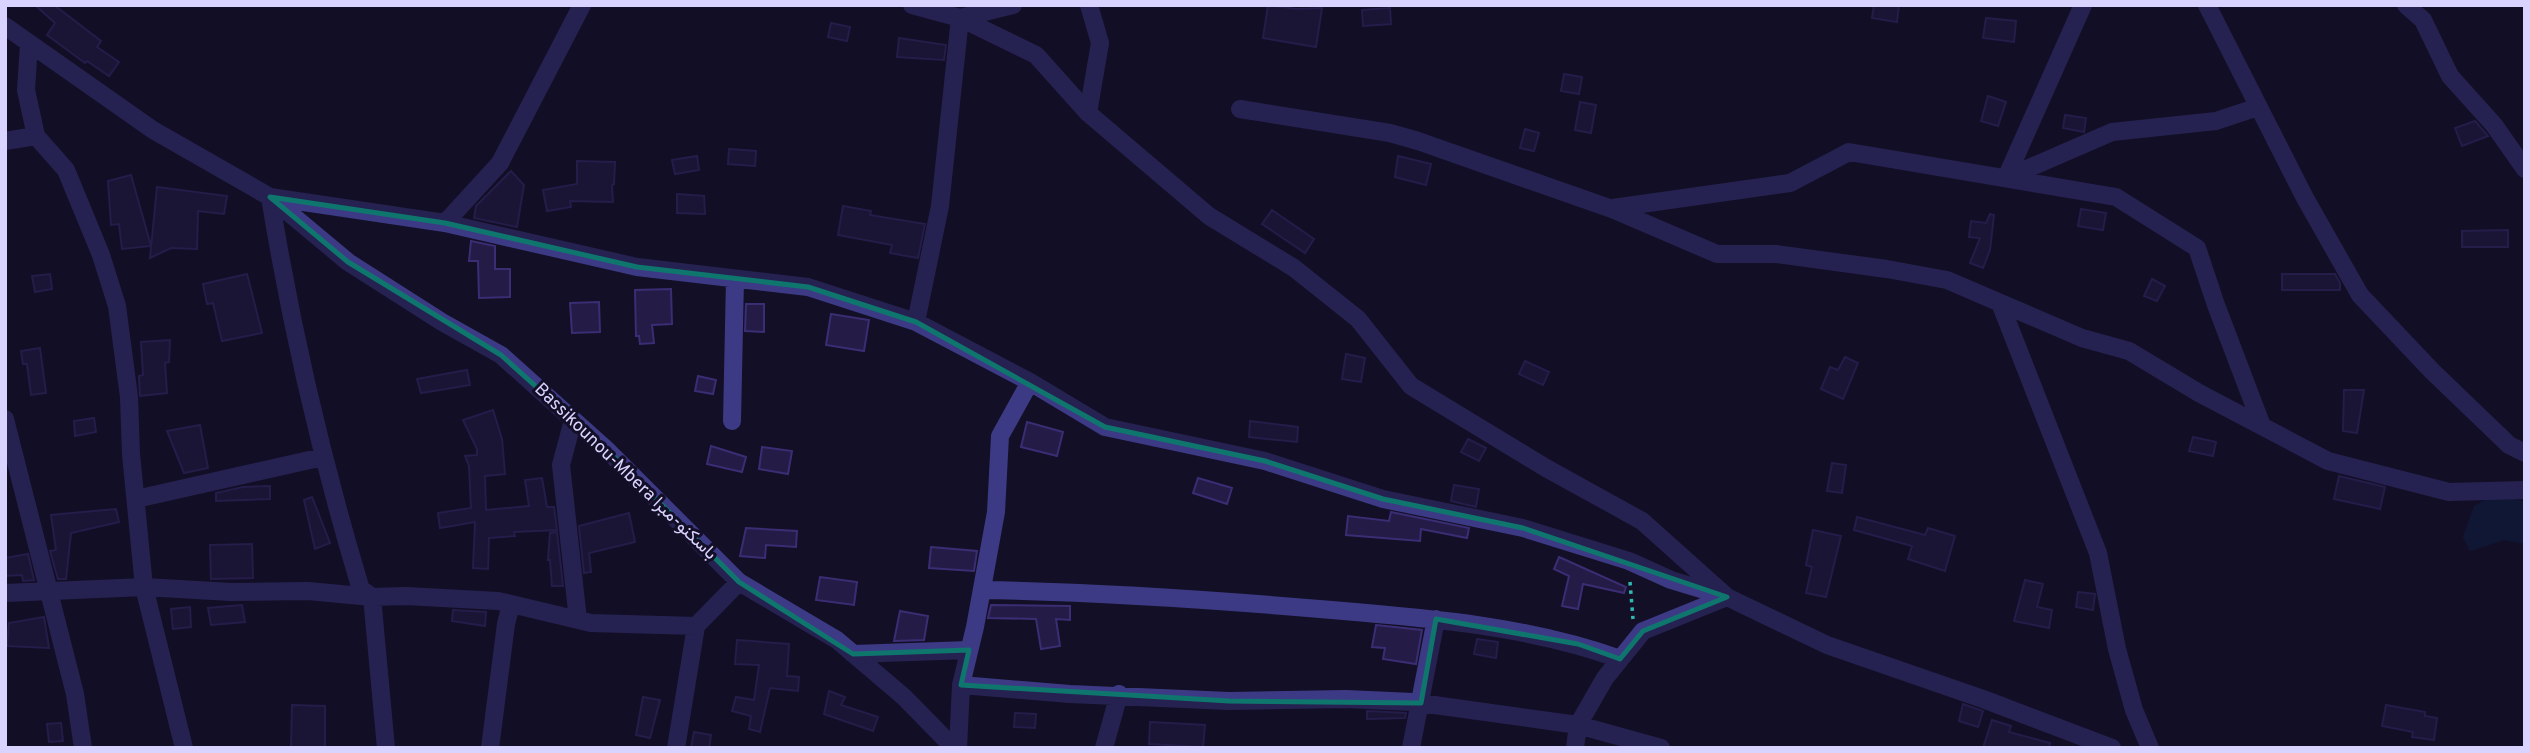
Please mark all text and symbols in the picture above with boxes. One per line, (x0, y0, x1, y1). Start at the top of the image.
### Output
street label: Bassikounou-Mbera باسكنو-مبرا (529, 379, 721, 565)

